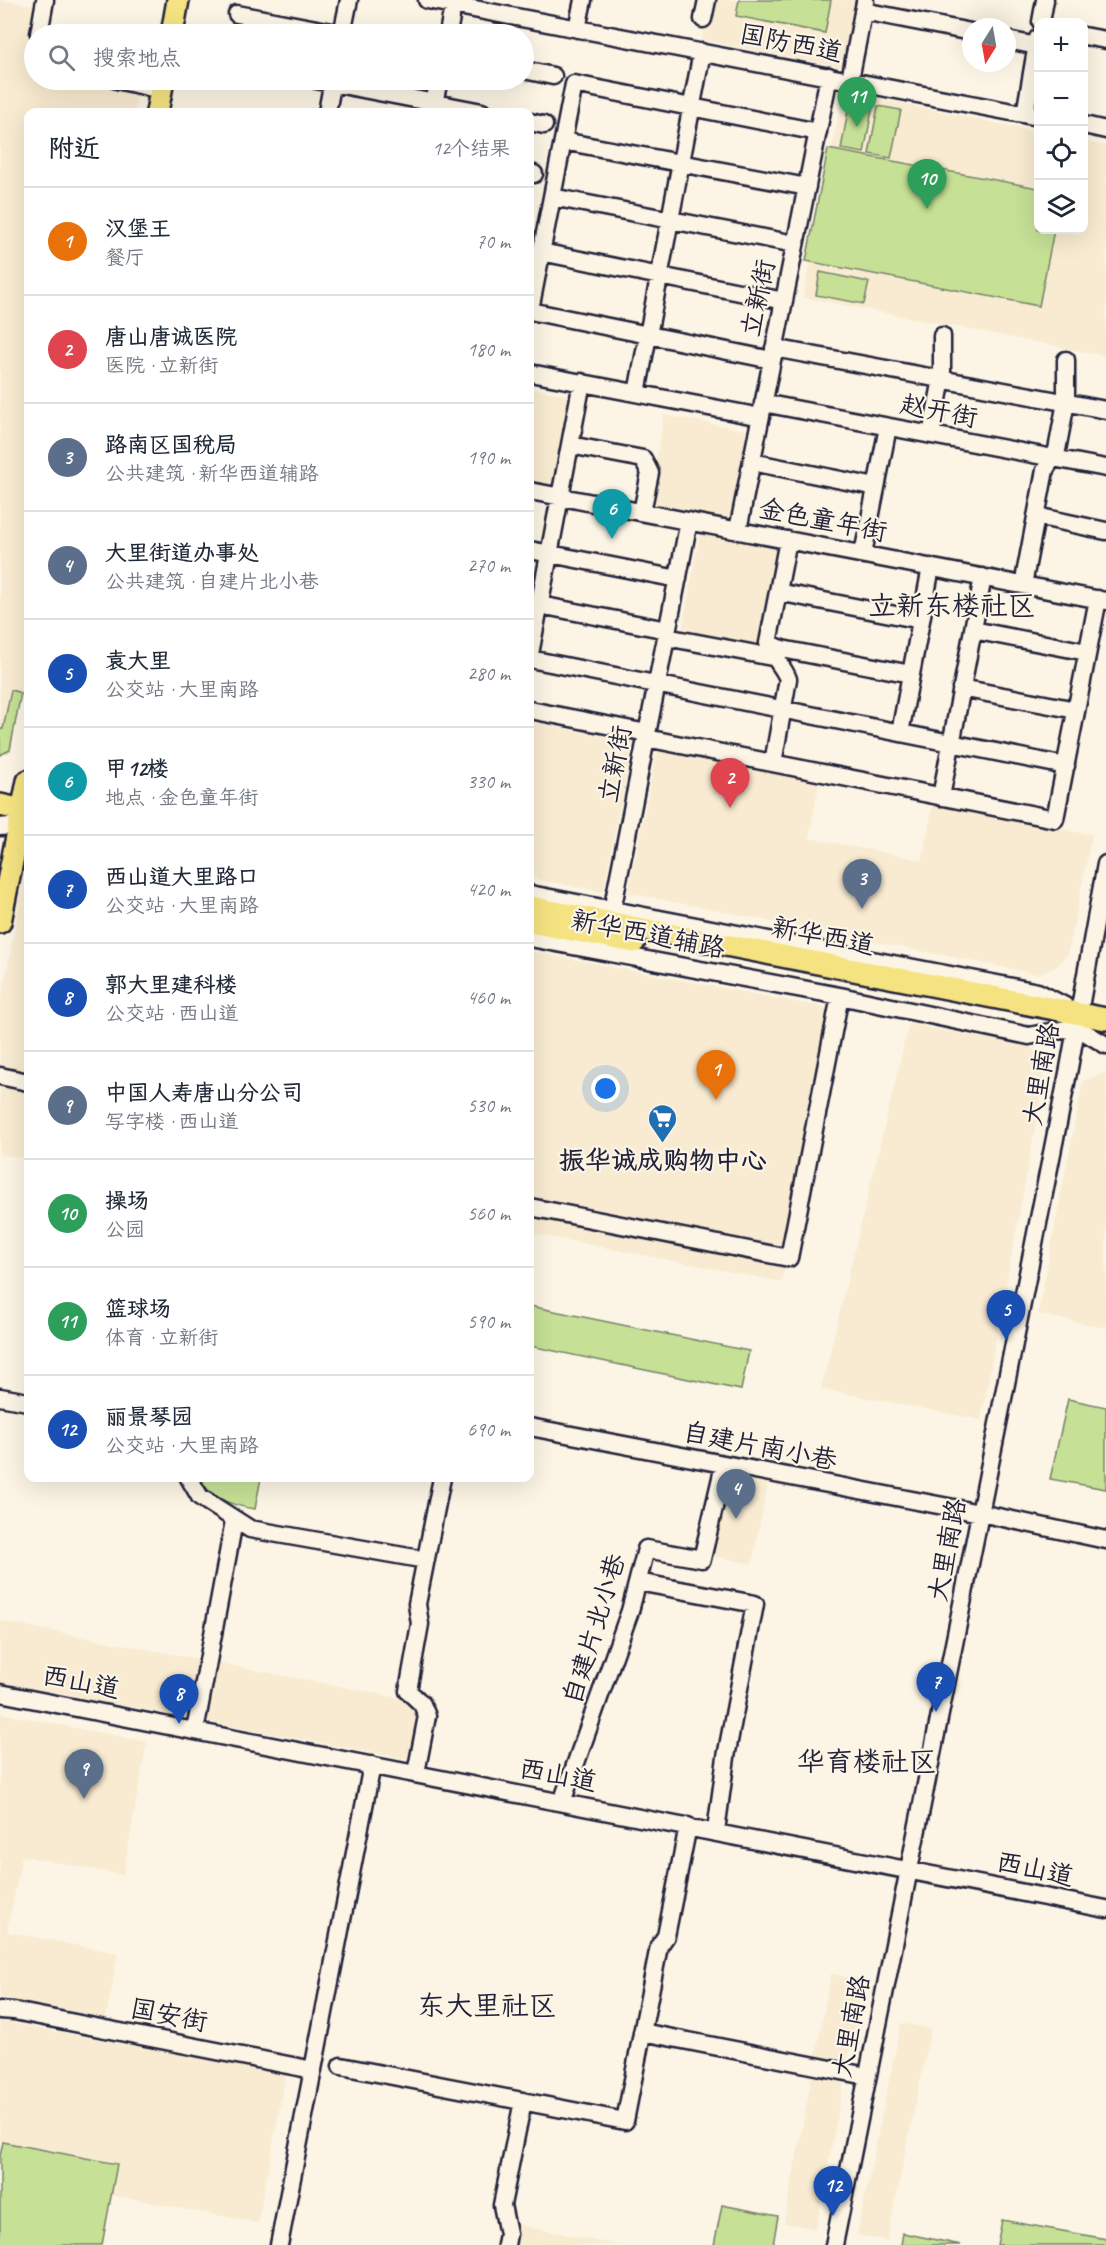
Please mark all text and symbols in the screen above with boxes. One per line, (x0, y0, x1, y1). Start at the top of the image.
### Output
street label: 国防西道 (737, 17, 845, 69)
north arrow (962, 18, 1016, 72)
map controls (1034, 18, 1088, 234)
button: + (1034, 18, 1088, 72)
search box (24, 24, 534, 90)
icon: search (45, 41, 78, 74)
text: 搜索地点 (93, 44, 181, 72)
button: − (1034, 72, 1088, 126)
pin: 11 (838, 78, 876, 127)
button: locate (1034, 126, 1088, 180)
text: 附近 (48, 132, 100, 165)
text: 12个结果 (432, 136, 510, 161)
pin: 10 (908, 160, 946, 209)
button: layers (1034, 180, 1088, 234)
text: 汉堡王 (105, 215, 171, 243)
text: 1 (63, 229, 72, 254)
text: 70 m (476, 229, 510, 254)
text: 餐厅 (105, 245, 145, 270)
street label: 立新街 (734, 256, 782, 340)
text: 唐山唐诚医院 (105, 323, 237, 351)
text: 2 (63, 337, 72, 362)
text: 180 m (467, 337, 510, 362)
text: 医院 · 立新街 (105, 353, 218, 378)
street label: 赵开街 (898, 387, 980, 435)
text: 路南区国税局 (105, 431, 237, 459)
text: 3 (63, 445, 72, 470)
text: 190 m (467, 445, 510, 470)
text: 公共建筑 · 新华西道辅路 (105, 461, 318, 486)
pin: 6 (592, 490, 632, 539)
street label: 金色童年街 (756, 491, 890, 549)
text: 大里街道办事处 (105, 539, 259, 567)
text: 4 (63, 553, 72, 578)
text: 270 m (467, 553, 510, 578)
text: 公共建筑 · 自建片北小巷 (105, 569, 318, 594)
district label: 立新东楼社区 (868, 588, 1036, 623)
text: 袁大里 (105, 647, 171, 675)
text: 5 (63, 661, 72, 686)
text: 280 m (467, 661, 510, 686)
text: 公交站 · 大里南路 (105, 677, 258, 702)
street label: 立新街 (591, 723, 639, 805)
text: 甲12楼 (105, 755, 169, 783)
pin: 2 (710, 758, 750, 808)
text: 6 (63, 769, 72, 794)
text: 330 m (467, 769, 510, 794)
text: 地点 · 金色童年街 (105, 785, 258, 810)
pin: 3 (842, 860, 882, 909)
text: 西山道大里路口 (105, 863, 259, 891)
text: 7 (63, 877, 72, 902)
text: 420 m (467, 877, 510, 902)
text: 公交站 · 大里南路 (105, 893, 258, 918)
street label: 新华西道辅路 (568, 903, 728, 965)
street label: 新华西道 (769, 910, 877, 962)
text: 郭大里建科楼 (105, 971, 237, 999)
text: 8 (63, 985, 72, 1010)
text: 460 m (467, 985, 510, 1010)
text: 公交站 · 西山道 (105, 1001, 238, 1026)
street label: 大里南路 (1016, 1020, 1066, 1128)
pin: 1 (696, 1050, 736, 1100)
your location (591, 1074, 620, 1103)
text: 中国人寿唐山分公司 (105, 1079, 303, 1107)
text: 9 (63, 1093, 72, 1118)
text: 530 m (467, 1093, 510, 1118)
supermarket icon: 振华诚成购物中心 (647, 1102, 679, 1144)
text: 写字楼 · 西山道 (105, 1109, 238, 1134)
place label: 振华诚成购物中心 (559, 1144, 767, 1177)
text: 操场 (105, 1187, 149, 1215)
text: 10 (59, 1201, 77, 1226)
text: 560 m (467, 1201, 510, 1226)
text: 公园 (105, 1217, 145, 1242)
pin: 5 (986, 1290, 1026, 1340)
text: 篮球场 (105, 1295, 171, 1323)
text: 11 (59, 1309, 77, 1334)
text: 590 m (467, 1309, 510, 1334)
text: 体育 · 立新街 (105, 1325, 218, 1350)
text: 丽景琴园 (105, 1403, 193, 1431)
street label: 自建片南小巷 (680, 1415, 840, 1477)
text: 12 (59, 1417, 77, 1442)
text: 690 m (467, 1417, 510, 1442)
text: 公交站 · 大里南路 (105, 1433, 258, 1458)
pin: 4 (716, 1470, 756, 1519)
street label: 大里南路 (921, 1496, 973, 1604)
street label: 自建片北小巷 (555, 1550, 633, 1708)
street label: 西山道 (40, 1658, 122, 1706)
pin: 7 (916, 1662, 956, 1712)
pin: 8 (160, 1674, 198, 1724)
district label: 华育楼社区 (797, 1744, 937, 1779)
pin: 9 (64, 1750, 104, 1799)
street label: 西山道 (517, 1751, 599, 1799)
street label: 西山道 (993, 1845, 1077, 1893)
street label: 大里南路 (825, 1972, 877, 2080)
district label: 东大里社区 (417, 1988, 557, 2023)
street label: 国安街 (128, 1991, 210, 2039)
pin: 12 (814, 2166, 852, 2216)

